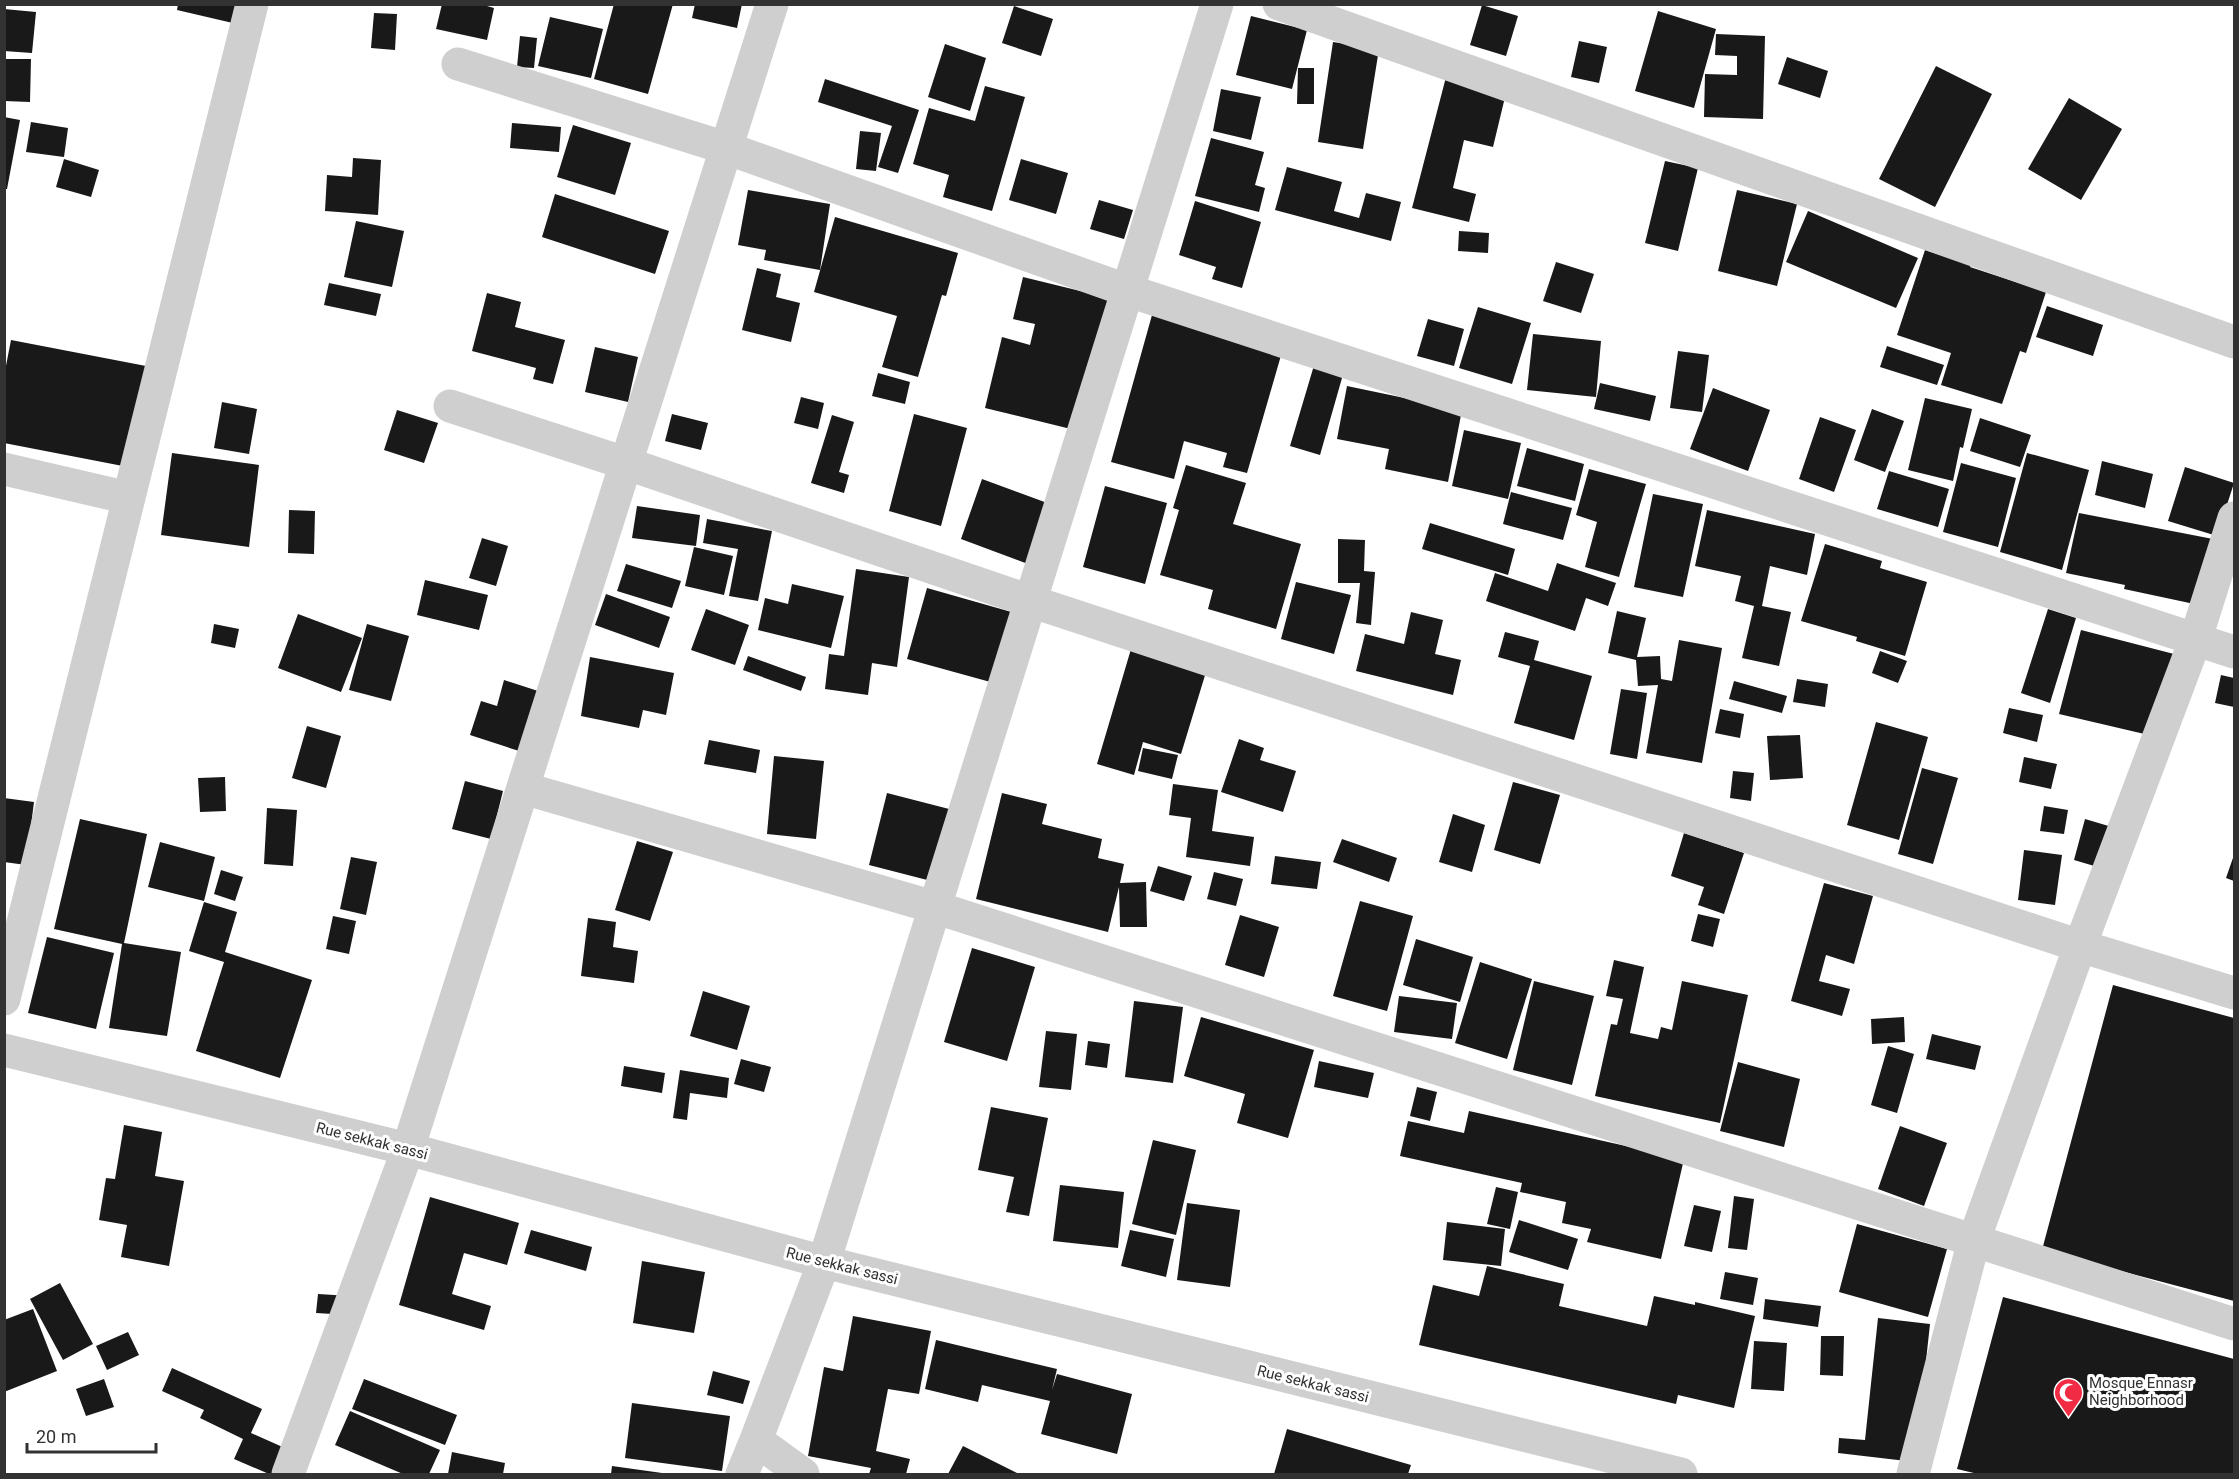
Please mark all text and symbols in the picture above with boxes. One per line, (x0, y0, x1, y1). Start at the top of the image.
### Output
street label: Rue sekkak sassi (314, 1118, 430, 1164)
street label: Rue sekkak sassi (784, 1243, 900, 1289)
street label: Rue sekkak sassi (1255, 1361, 1371, 1407)
place label: Mosque Ennasr Neighborhood (2089, 1374, 2193, 1409)
mosque icon: Mosque Ennasr Neighborhood (2052, 1376, 2084, 1418)
scale bar (27, 1416, 156, 1454)
text: 20 m (36, 1426, 76, 1447)

